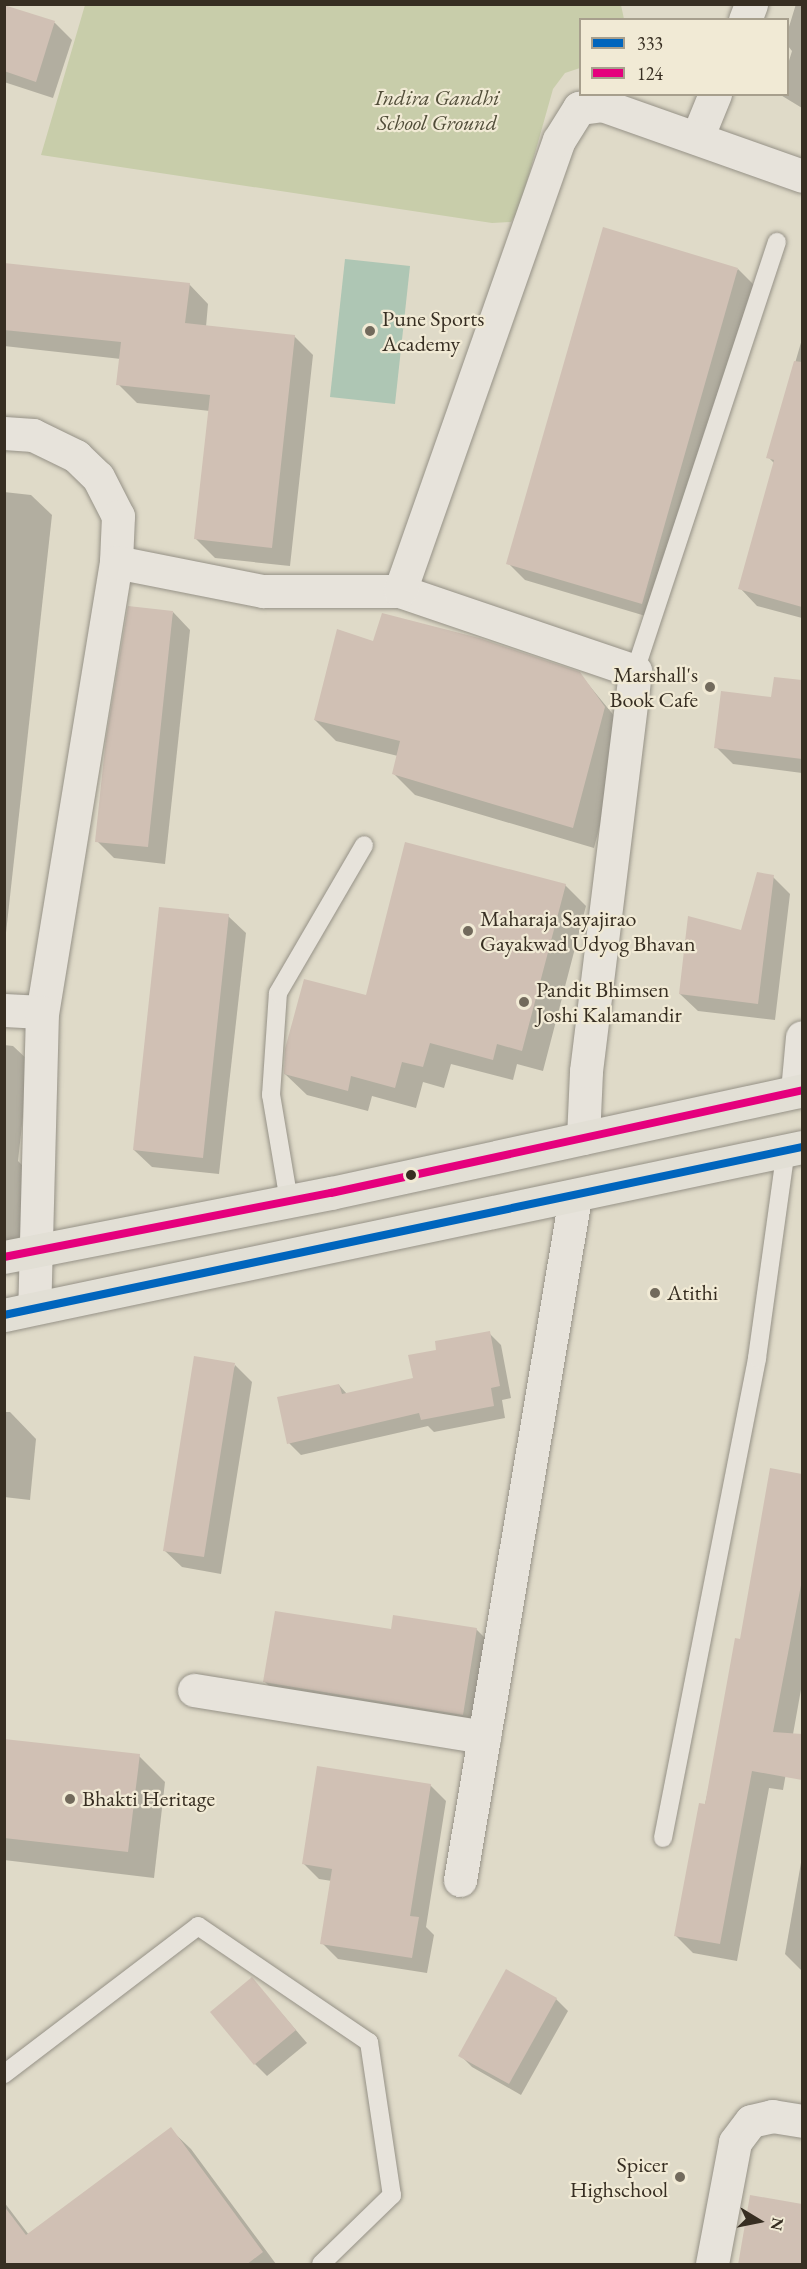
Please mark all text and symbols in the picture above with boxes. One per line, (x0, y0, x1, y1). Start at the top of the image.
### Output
legend (579, 18, 789, 96)
text: 333 (637, 32, 663, 55)
text: 124 (637, 62, 663, 85)
park label: Indira Gandhi School Ground (374, 84, 500, 136)
place label: Pune Sports Academy (382, 305, 484, 356)
marker: Pune Sports Academy (363, 324, 377, 338)
place label: Marshall's Book Cafe (609, 661, 698, 712)
marker: Marshall's Book Cafe (703, 680, 717, 694)
place label: Maharaja Sayajirao Gayakwad Udyog Bhavan (480, 905, 696, 956)
marker: Maharaja Sayajirao Gayakwad Udyog Bhavan (461, 924, 475, 938)
place label: Pandit Bhimsen Joshi Kalamandir (536, 976, 682, 1028)
marker: Pandit Bhimsen Joshi Kalamandir (517, 995, 531, 1009)
unlabelled marker (405, 1169, 417, 1181)
place label: Atithi (667, 1280, 718, 1306)
marker: Atithi (648, 1286, 662, 1300)
place label: Bhakti Heritage (82, 1786, 215, 1812)
marker: Bhakti Heritage (63, 1792, 77, 1806)
place label: Spicer Highschool (570, 2151, 668, 2202)
marker: Spicer Highschool (673, 2170, 687, 2184)
north arrow (729, 2191, 789, 2251)
text: N (766, 2216, 789, 2232)

